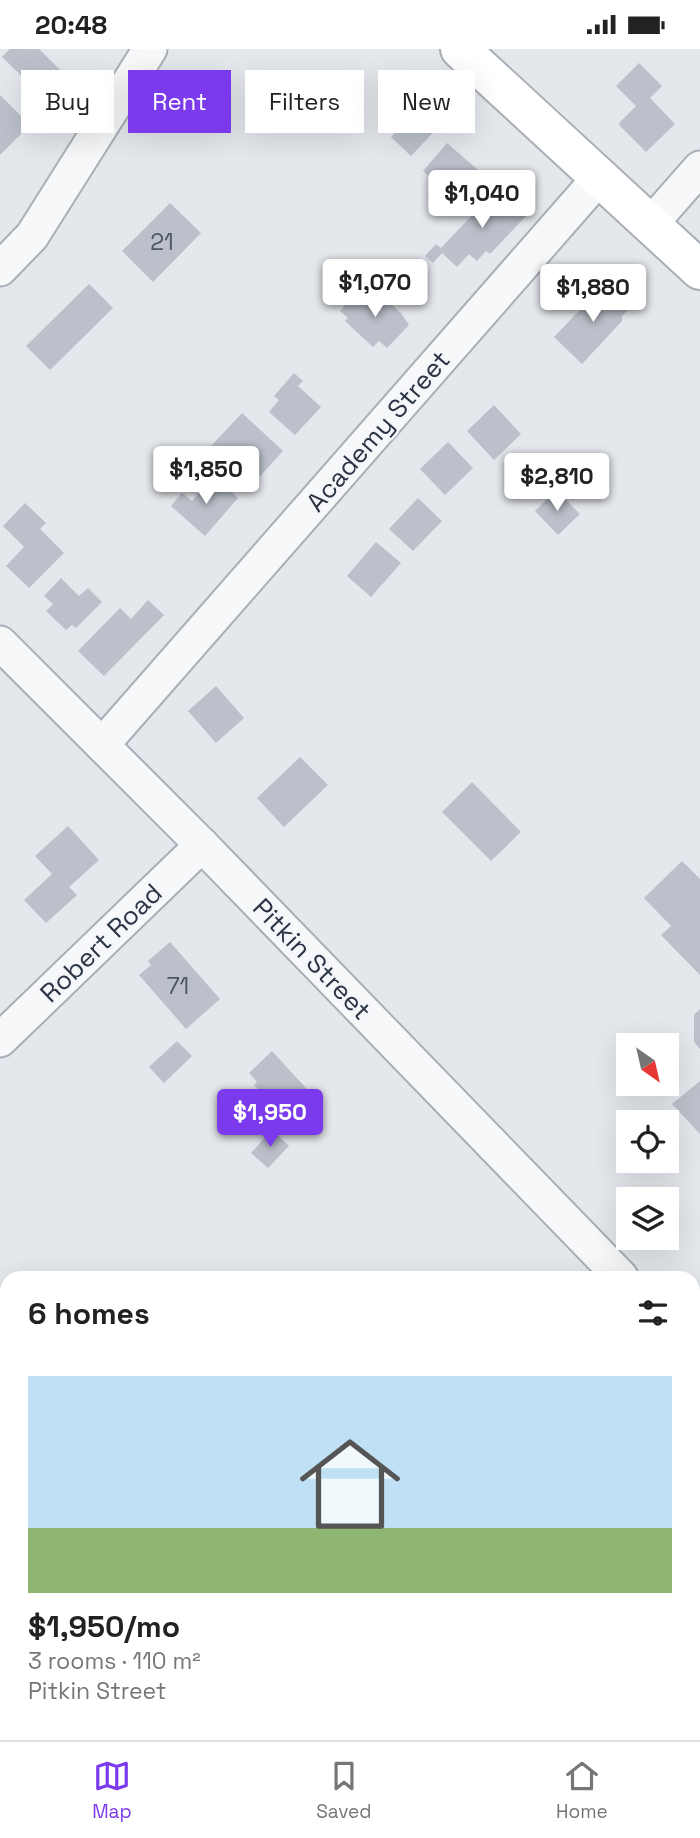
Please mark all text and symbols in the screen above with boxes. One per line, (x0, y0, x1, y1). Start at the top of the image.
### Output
text: 20:48 (35, 8, 107, 42)
chip: Buy (21, 70, 114, 133)
chip: Rent (128, 70, 231, 133)
chip: Filters (245, 70, 364, 133)
chip: New (378, 70, 475, 133)
pin: $1,040 (425, 171, 539, 230)
text: $1,040 (444, 178, 520, 208)
house number: 21 (150, 227, 174, 257)
pin: $1,070 (318, 259, 432, 319)
pin: $1,880 (536, 265, 650, 324)
text: $1,070 (339, 267, 411, 297)
text: $1,880 (556, 272, 630, 302)
street label: Academy Street (299, 343, 457, 519)
pin: $1,850 (149, 447, 263, 506)
text: $1,850 (169, 454, 243, 484)
pin: $2,810 (500, 454, 614, 513)
text: $2,810 (520, 461, 594, 491)
street label: Robert Road (33, 876, 169, 1010)
street label: Pitkin Street (245, 891, 379, 1027)
house number: 71 (167, 971, 189, 1001)
north arrow (616, 1033, 679, 1095)
map controls (616, 1033, 679, 1250)
pin: $1,950 (213, 1089, 327, 1149)
text: $1,950 (233, 1097, 307, 1127)
button: locate (616, 1110, 679, 1173)
button: layers (616, 1187, 679, 1250)
text: 6 homes (28, 1294, 150, 1333)
icon: filters (634, 1294, 672, 1332)
icon: home (287, 1421, 413, 1547)
text: $1,950/mo (28, 1607, 180, 1646)
text: 3 rooms · 110 m² (28, 1646, 201, 1676)
text: Pitkin Street (28, 1676, 166, 1706)
tab: Map (92, 1757, 132, 1824)
tab: Saved (316, 1757, 372, 1824)
tab: Home (556, 1757, 608, 1824)

